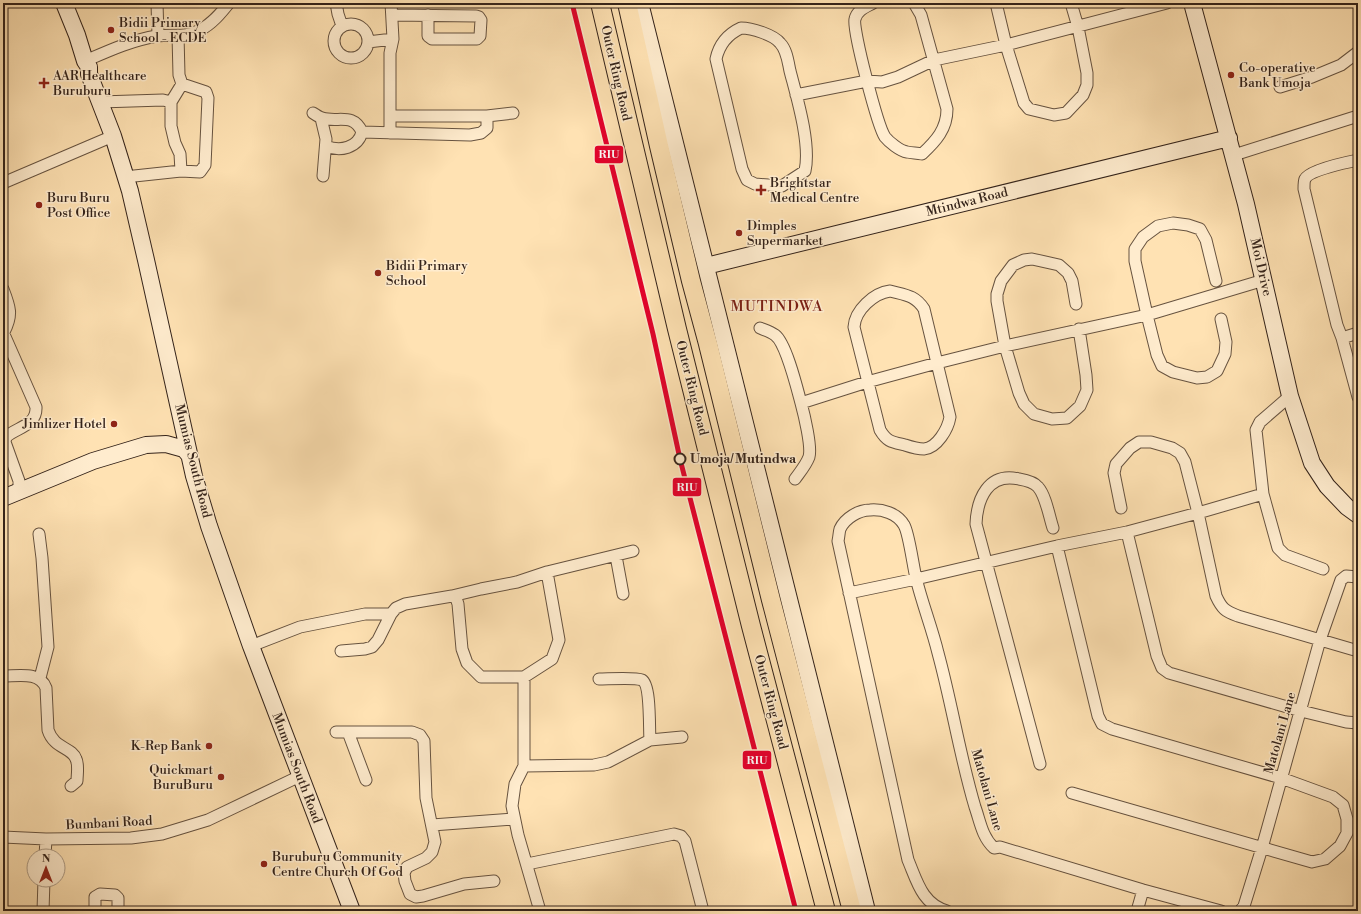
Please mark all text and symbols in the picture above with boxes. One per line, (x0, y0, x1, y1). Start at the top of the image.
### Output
place label: Bidii Primary School - ECDE (118, 15, 206, 46)
street label: Outer Ring Road (597, 24, 635, 123)
marker: Bidii Primary School - ECDE (106, 25, 116, 35)
place label: Co-operative Bank Umoja (1238, 60, 1316, 91)
place label: AAR Healthcare Buruburu (52, 68, 147, 99)
marker: Co-operative Bank Umoja (1226, 70, 1236, 80)
marker: AAR Healthcare Buruburu (38, 77, 50, 89)
line badge: RIU (594, 145, 624, 164)
text: RIU (599, 148, 620, 162)
place label: Brightstar Medical Centre (769, 175, 860, 206)
marker: Brightstar Medical Centre (755, 184, 767, 196)
street label: Mtindwa Road (924, 184, 1010, 220)
place label: Buru Buru Post Office (46, 190, 111, 221)
marker: Buru Buru Post Office (34, 200, 44, 210)
place label: Dimples Supermarket (747, 218, 824, 249)
marker: Dimples Supermarket (734, 228, 744, 238)
street label: Moi Drive (1247, 237, 1276, 298)
place label: Bidii Primary School (385, 258, 468, 289)
marker: Bidii Primary School (373, 268, 383, 278)
district label: MUTINDWA (730, 297, 824, 316)
street label: Outer Ring Road (672, 339, 712, 438)
street label: Mumias South Road (171, 402, 215, 520)
place label: Jimlizer Hotel (22, 416, 106, 432)
marker: Jimlizer Hotel (109, 419, 119, 429)
place label: Umoja/ Mutindwa (690, 451, 797, 467)
marker: Umoja/ Mutindwa (673, 452, 687, 466)
line badge: RIU (672, 477, 702, 497)
text: RIU (677, 481, 698, 495)
street label: Outer Ring Road (751, 653, 792, 752)
street label: Matolani Lane (1261, 690, 1299, 776)
street label: Mumias South Road (269, 710, 326, 826)
place label: K-Rep Bank (131, 738, 202, 754)
marker: K-Rep Bank (204, 741, 214, 751)
street label: Matolani Lane (968, 747, 1006, 833)
line badge: RIU (742, 750, 772, 770)
text: RIU (747, 754, 768, 768)
place label: Quickmart BuruBuru (149, 762, 214, 793)
marker: Quickmart BuruBuru (216, 772, 226, 782)
street label: Bumbani Road (64, 813, 153, 833)
north arrow (26, 848, 66, 888)
place label: Buruburu Community Centre Church Of God (271, 849, 403, 880)
text: N (42, 852, 51, 866)
marker: Buruburu Community Centre Church Of God (259, 859, 269, 869)

